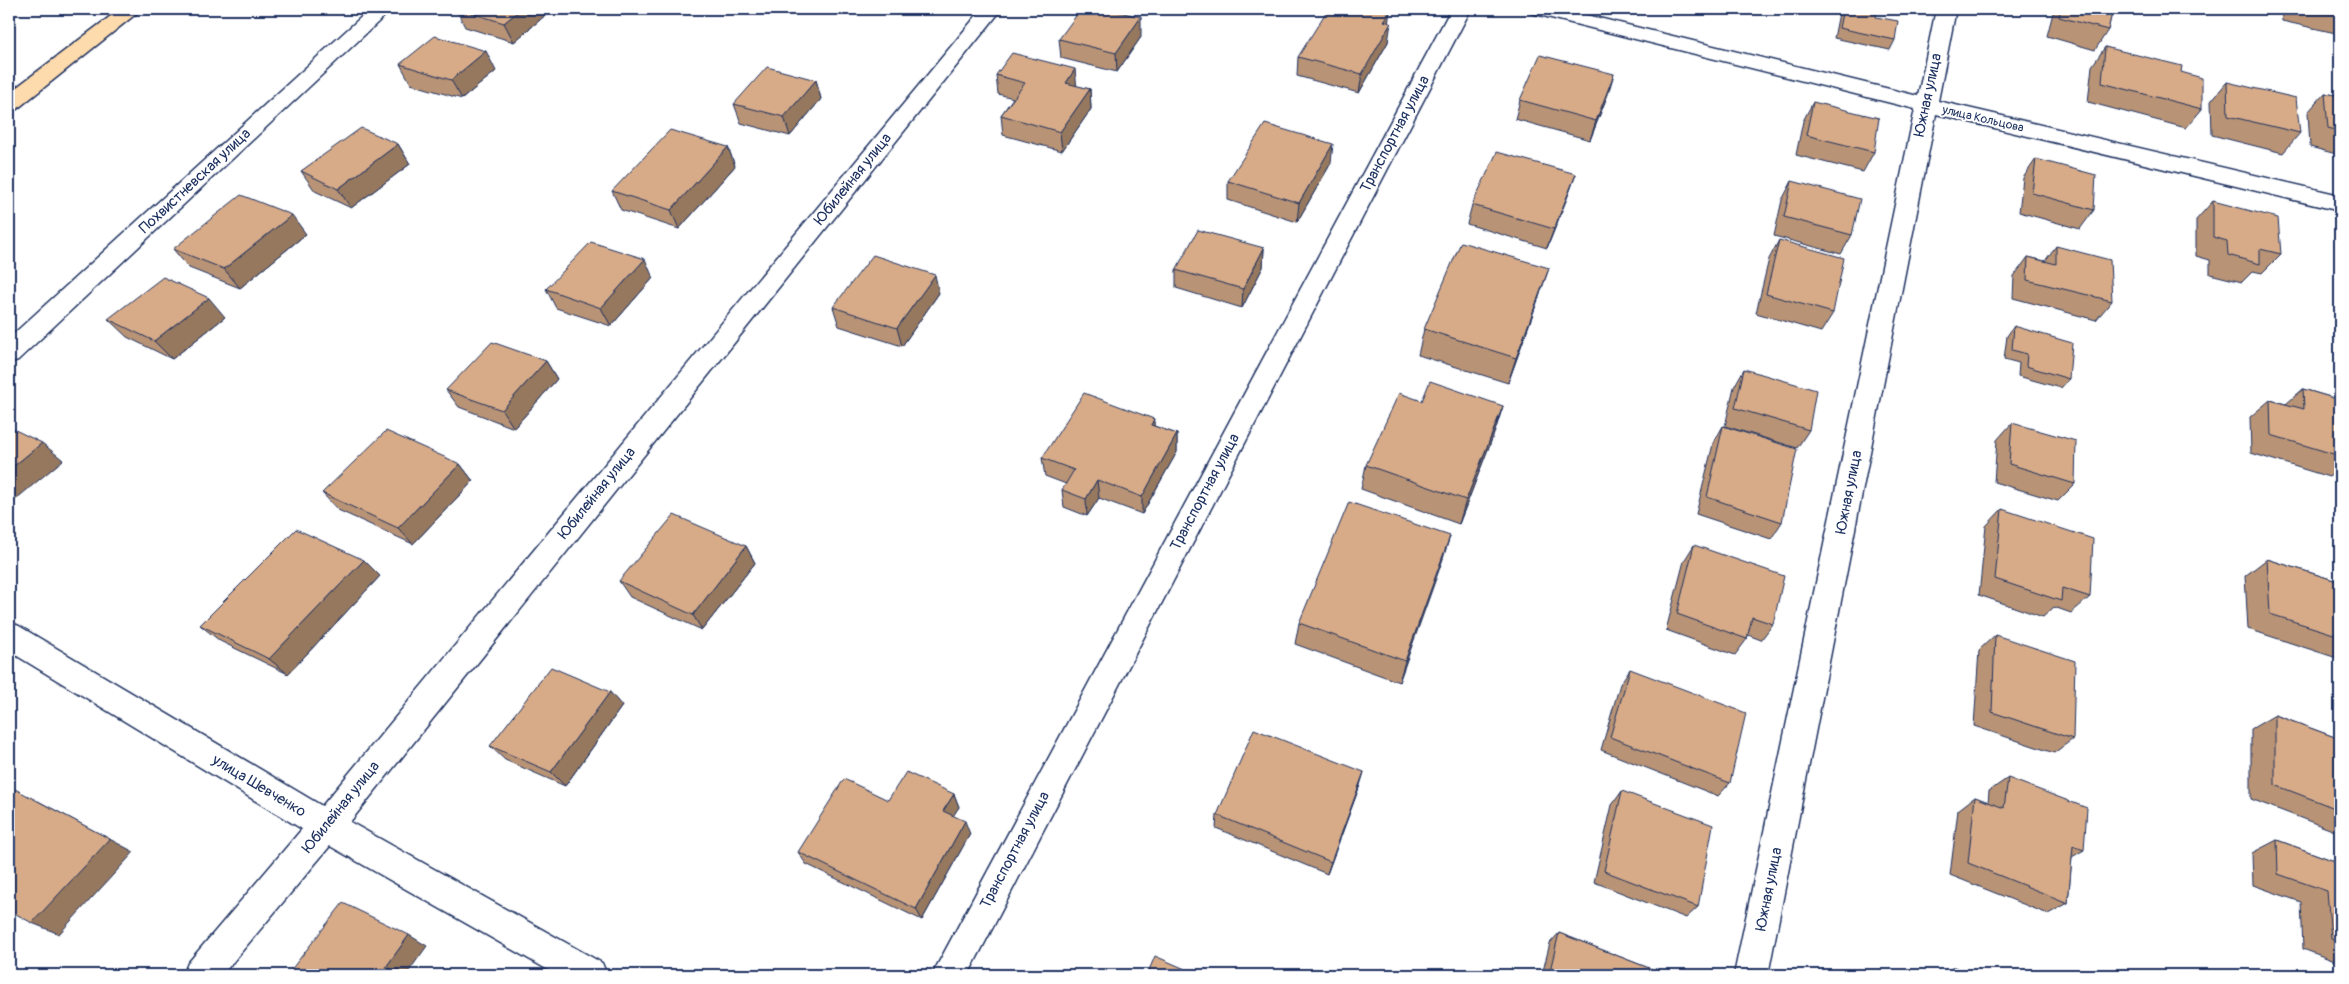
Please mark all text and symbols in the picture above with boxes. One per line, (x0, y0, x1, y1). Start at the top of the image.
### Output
street label: Южная улица (1910, 52, 1946, 138)
street label: Транспортная улица (1356, 72, 1434, 196)
street label: улица Кольцова (1940, 102, 2026, 136)
street label: Похвистневская улица (135, 124, 255, 238)
street label: Юбилейная улица (810, 129, 896, 229)
street label: Транспортная улица (1166, 430, 1244, 554)
street label: Юбилейная улица (554, 443, 640, 543)
street label: Южная улица (1832, 449, 1866, 535)
street label: улица Шевченко (208, 750, 309, 821)
street label: Юбилейная улица (298, 757, 384, 857)
street label: Транспортная улица (976, 788, 1054, 912)
street label: Южная улица (1752, 846, 1786, 932)

